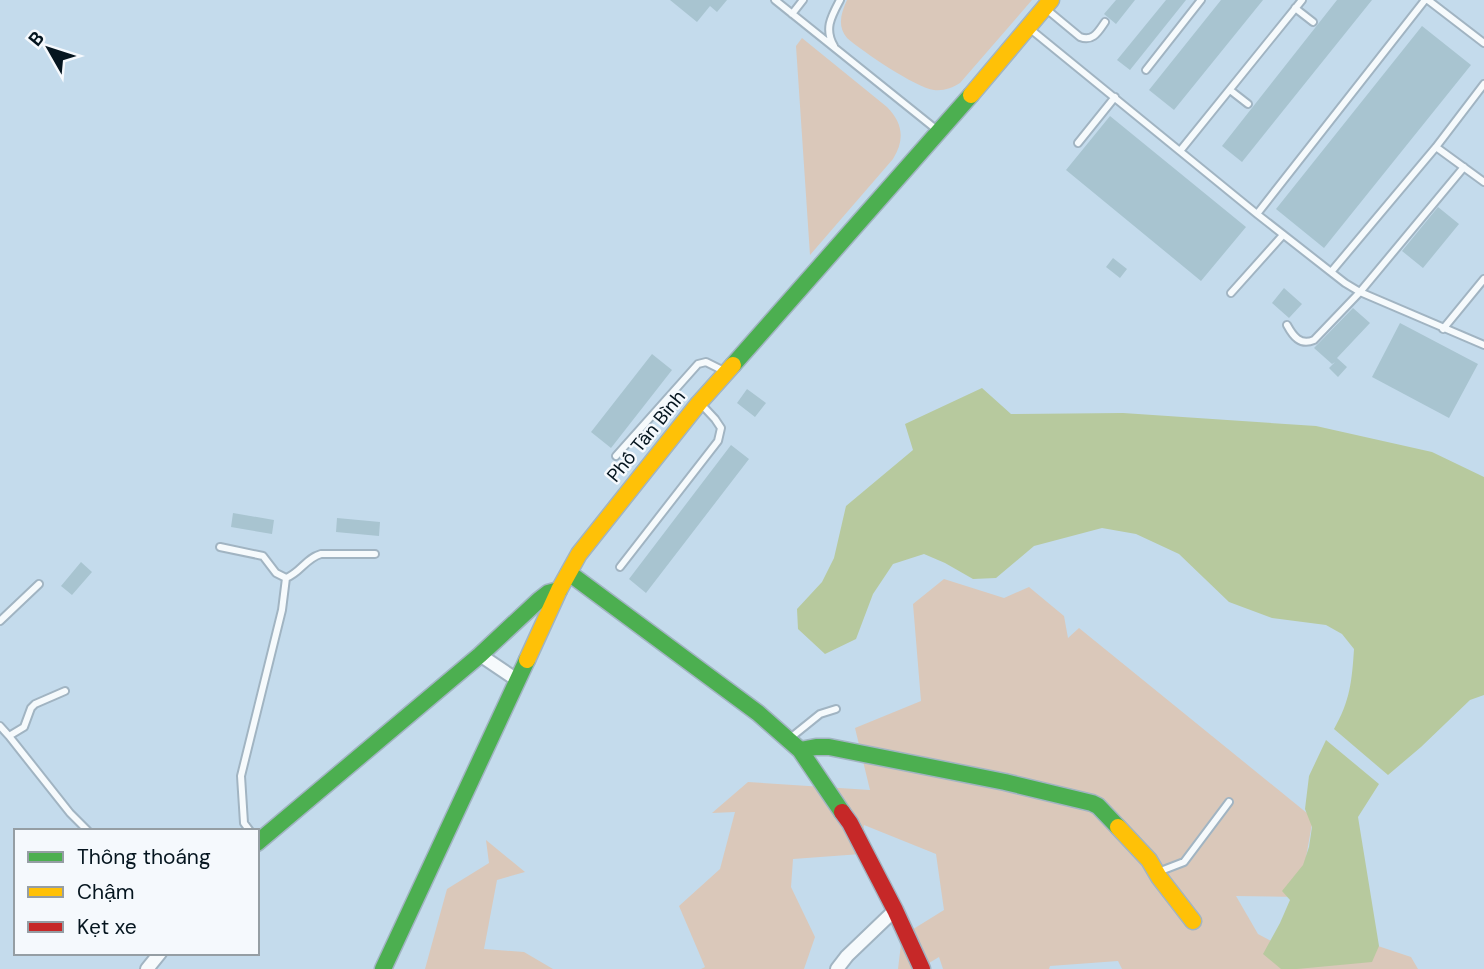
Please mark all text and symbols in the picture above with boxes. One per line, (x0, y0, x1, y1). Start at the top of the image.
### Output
north arrow (14, 14, 84, 84)
text: B (23, 26, 50, 51)
street label: Phố Tân Bình (601, 385, 691, 487)
legend (14, 829, 259, 955)
text: Thông thoáng (77, 843, 211, 871)
text: Chậm (77, 878, 135, 906)
text: Kẹt xe (77, 913, 137, 941)

